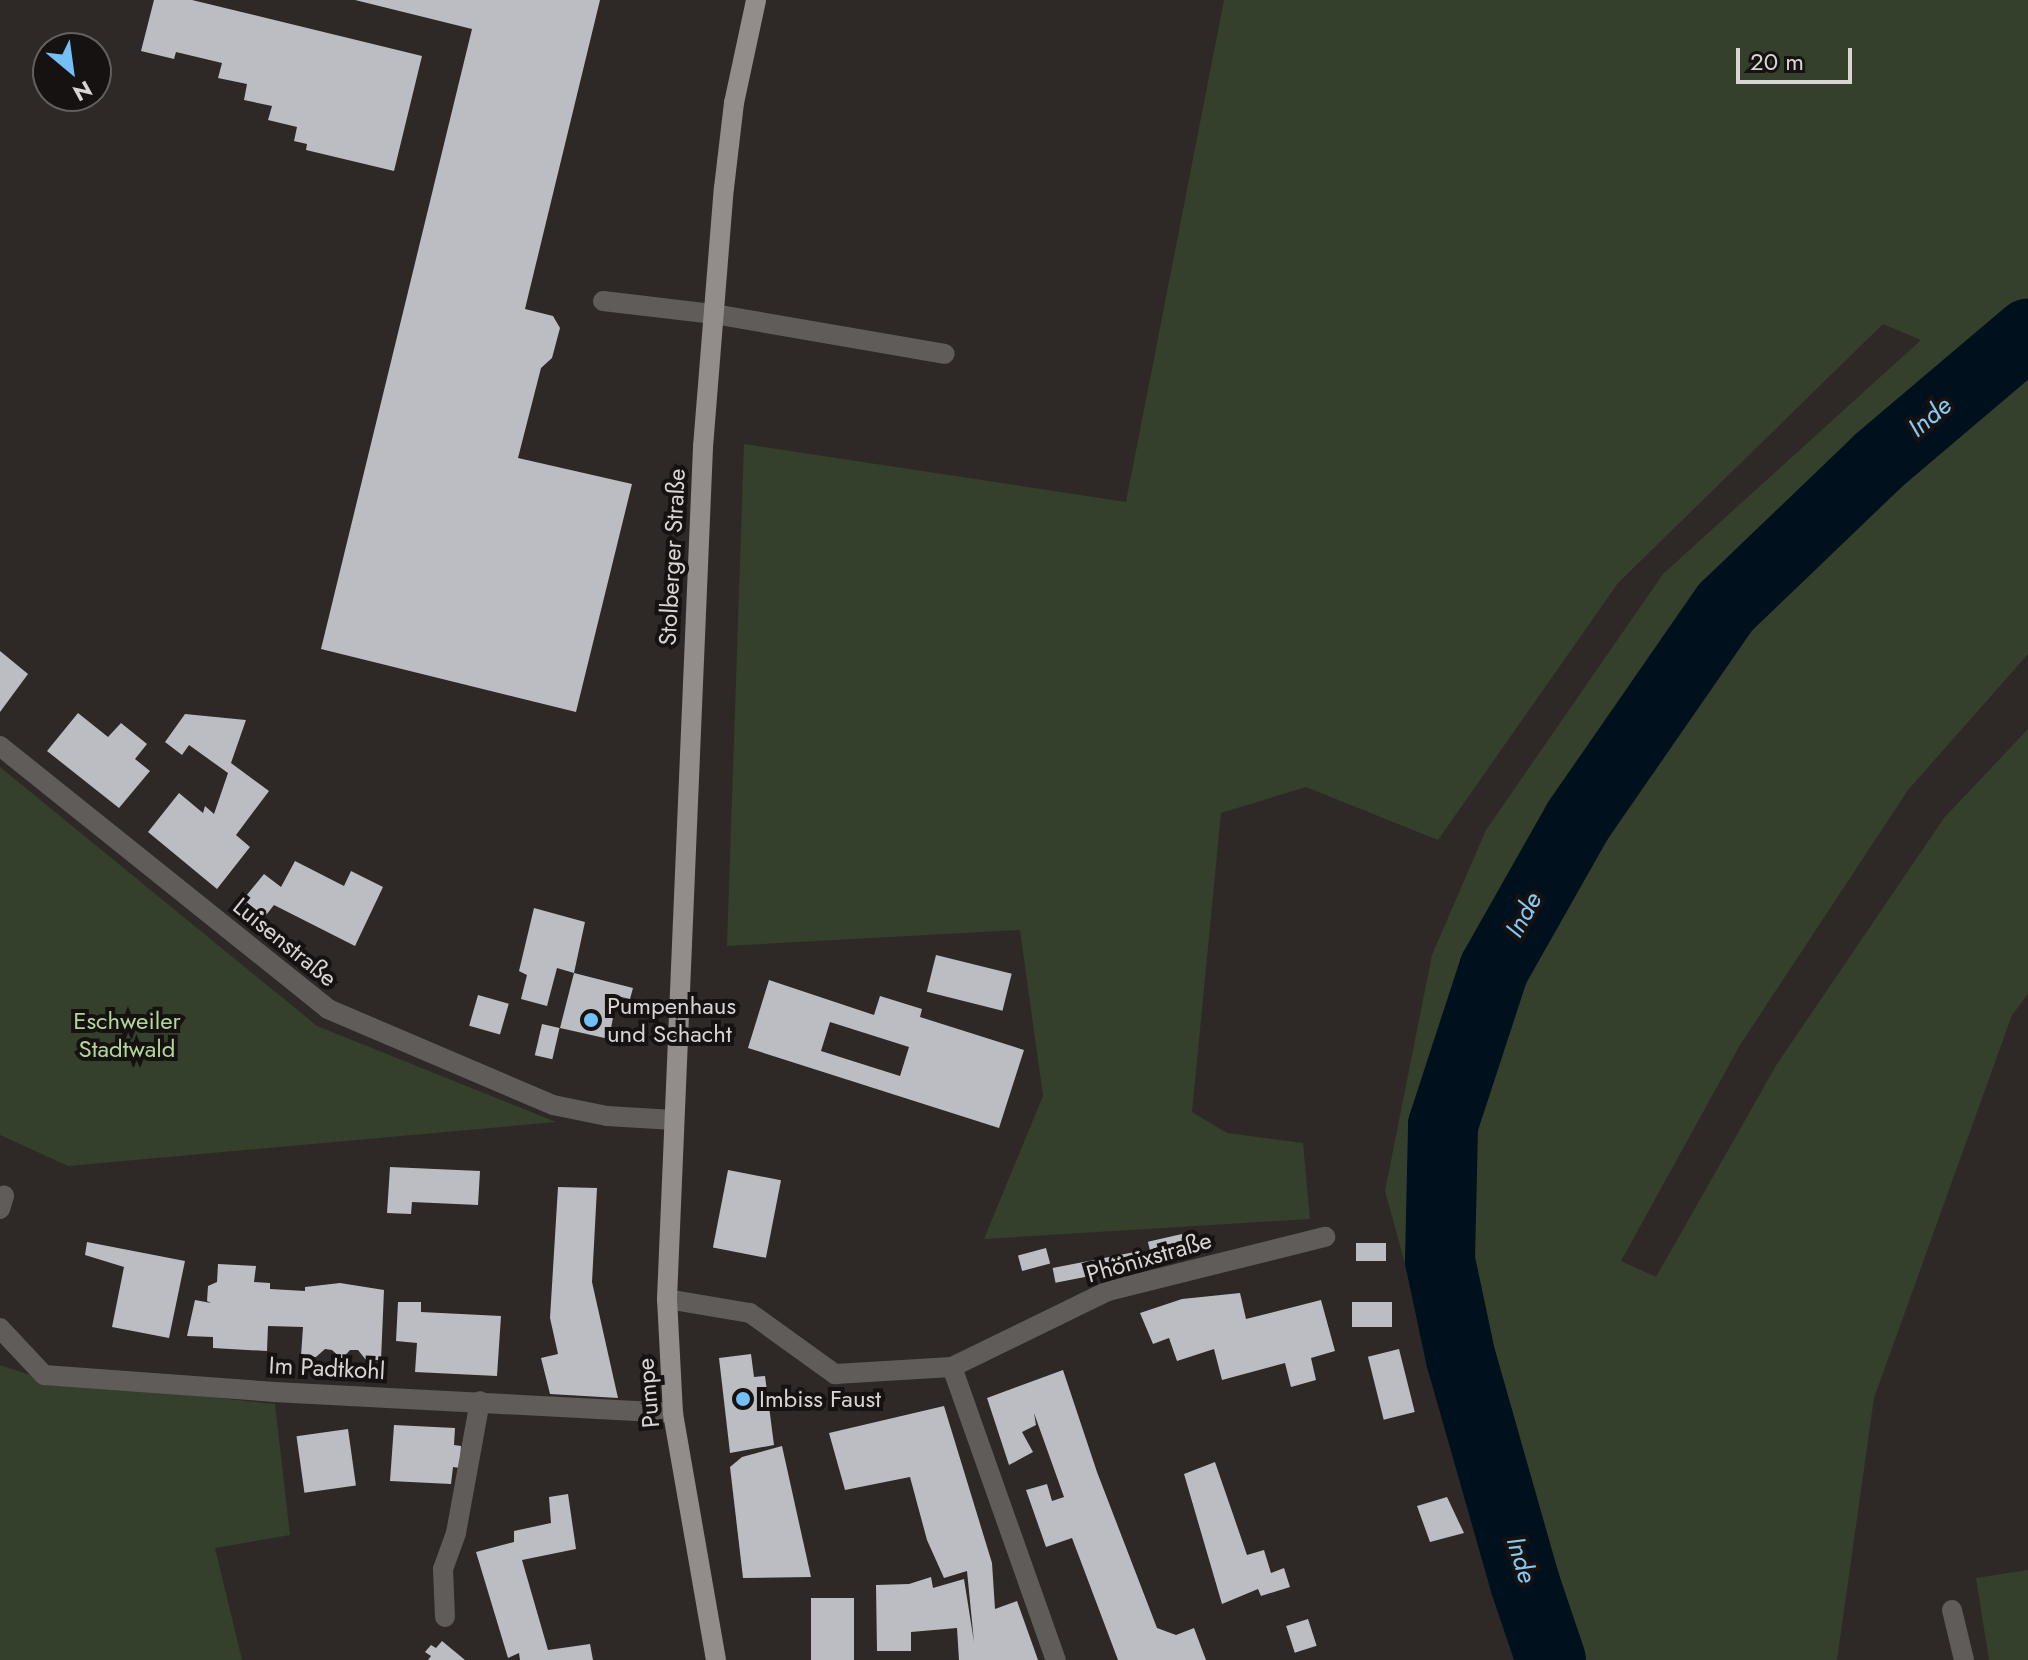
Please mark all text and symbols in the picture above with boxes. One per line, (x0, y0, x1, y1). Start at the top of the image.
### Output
north arrow (32, 32, 112, 112)
scale bar (1740, 32, 1856, 82)
text: 20 m (1750, 44, 1804, 79)
text: N (67, 73, 98, 109)
water label: Inde (1902, 390, 1958, 444)
street label: Stolberger Straße (653, 468, 691, 646)
water label: Inde (1499, 887, 1549, 943)
street label: Luisenstraße (227, 892, 343, 992)
place label: Pumpenhaus und Schacht (607, 992, 736, 1048)
park label: Eschweiler Stadtwald (73, 1007, 181, 1063)
marker: Pumpenhaus und Schacht (582, 1011, 600, 1029)
street label: Phönixstraße (1083, 1225, 1215, 1289)
street label: Im Padtkohl (268, 1351, 386, 1385)
street label: Pumpe (631, 1357, 665, 1429)
place label: Imbiss Faust (759, 1385, 881, 1413)
marker: Imbiss Faust (734, 1390, 752, 1408)
water label: Inde (1499, 1533, 1543, 1587)

